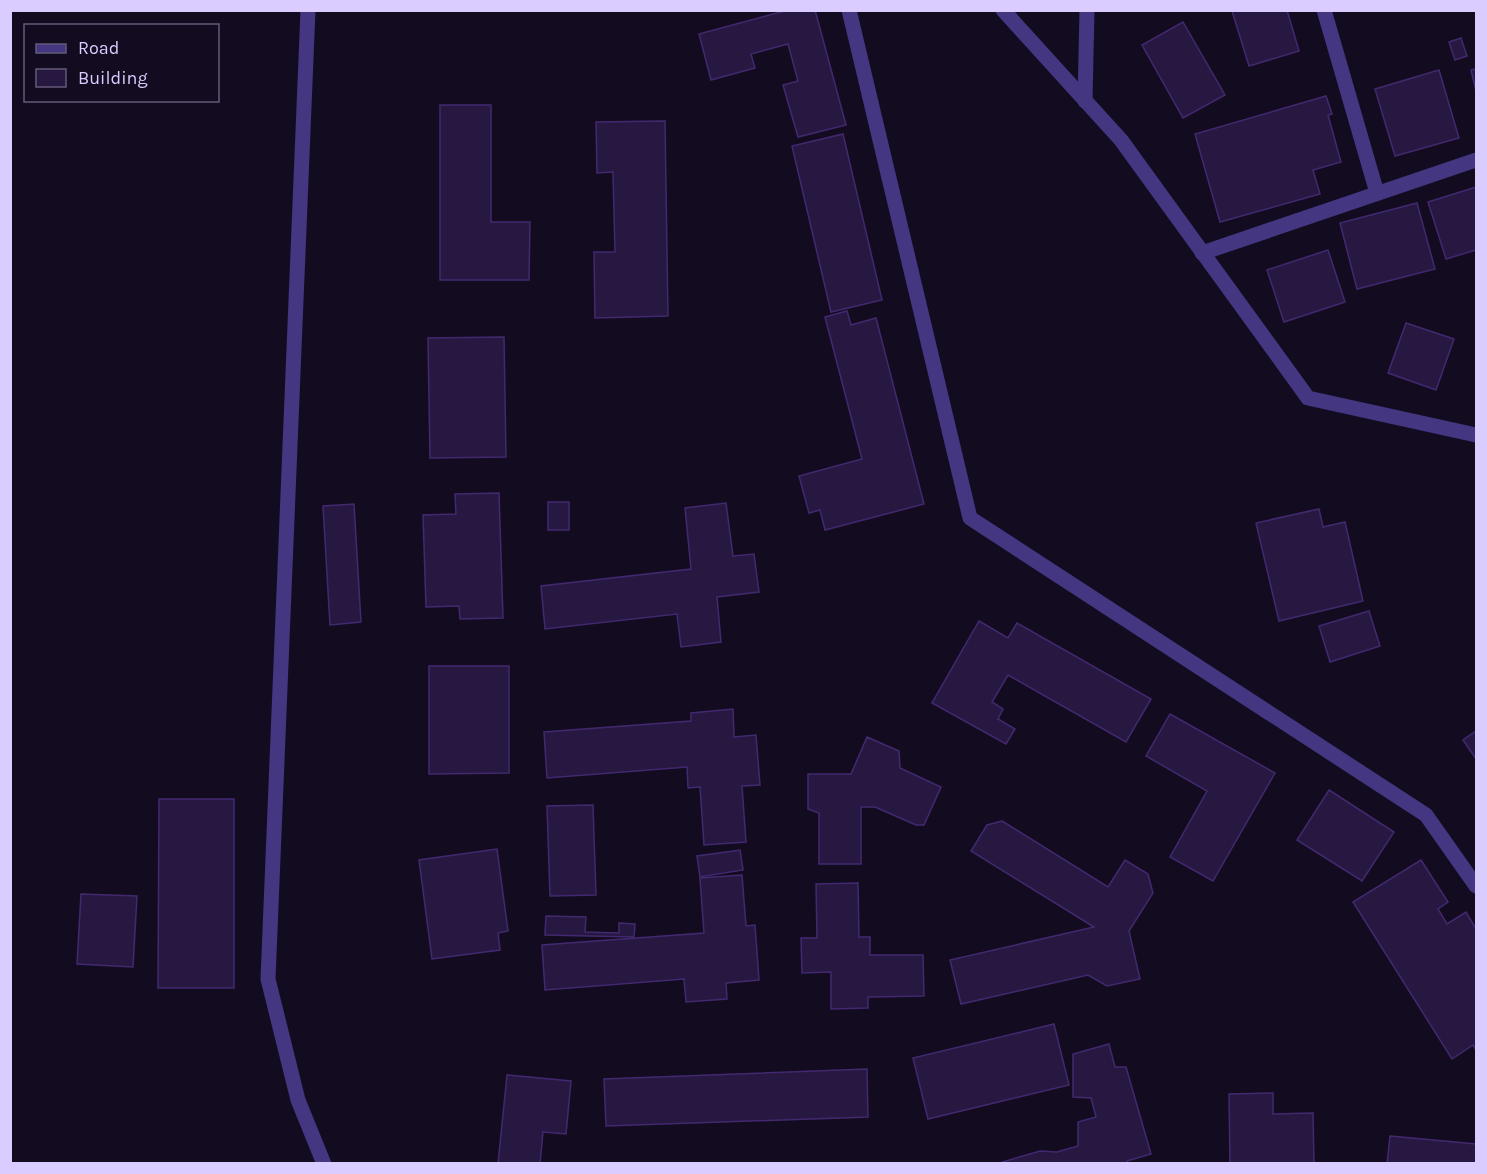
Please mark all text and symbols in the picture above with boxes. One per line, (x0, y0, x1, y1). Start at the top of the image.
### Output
legend (24, 24, 219, 102)
text: Road (78, 37, 119, 59)
text: Building (78, 67, 148, 89)

